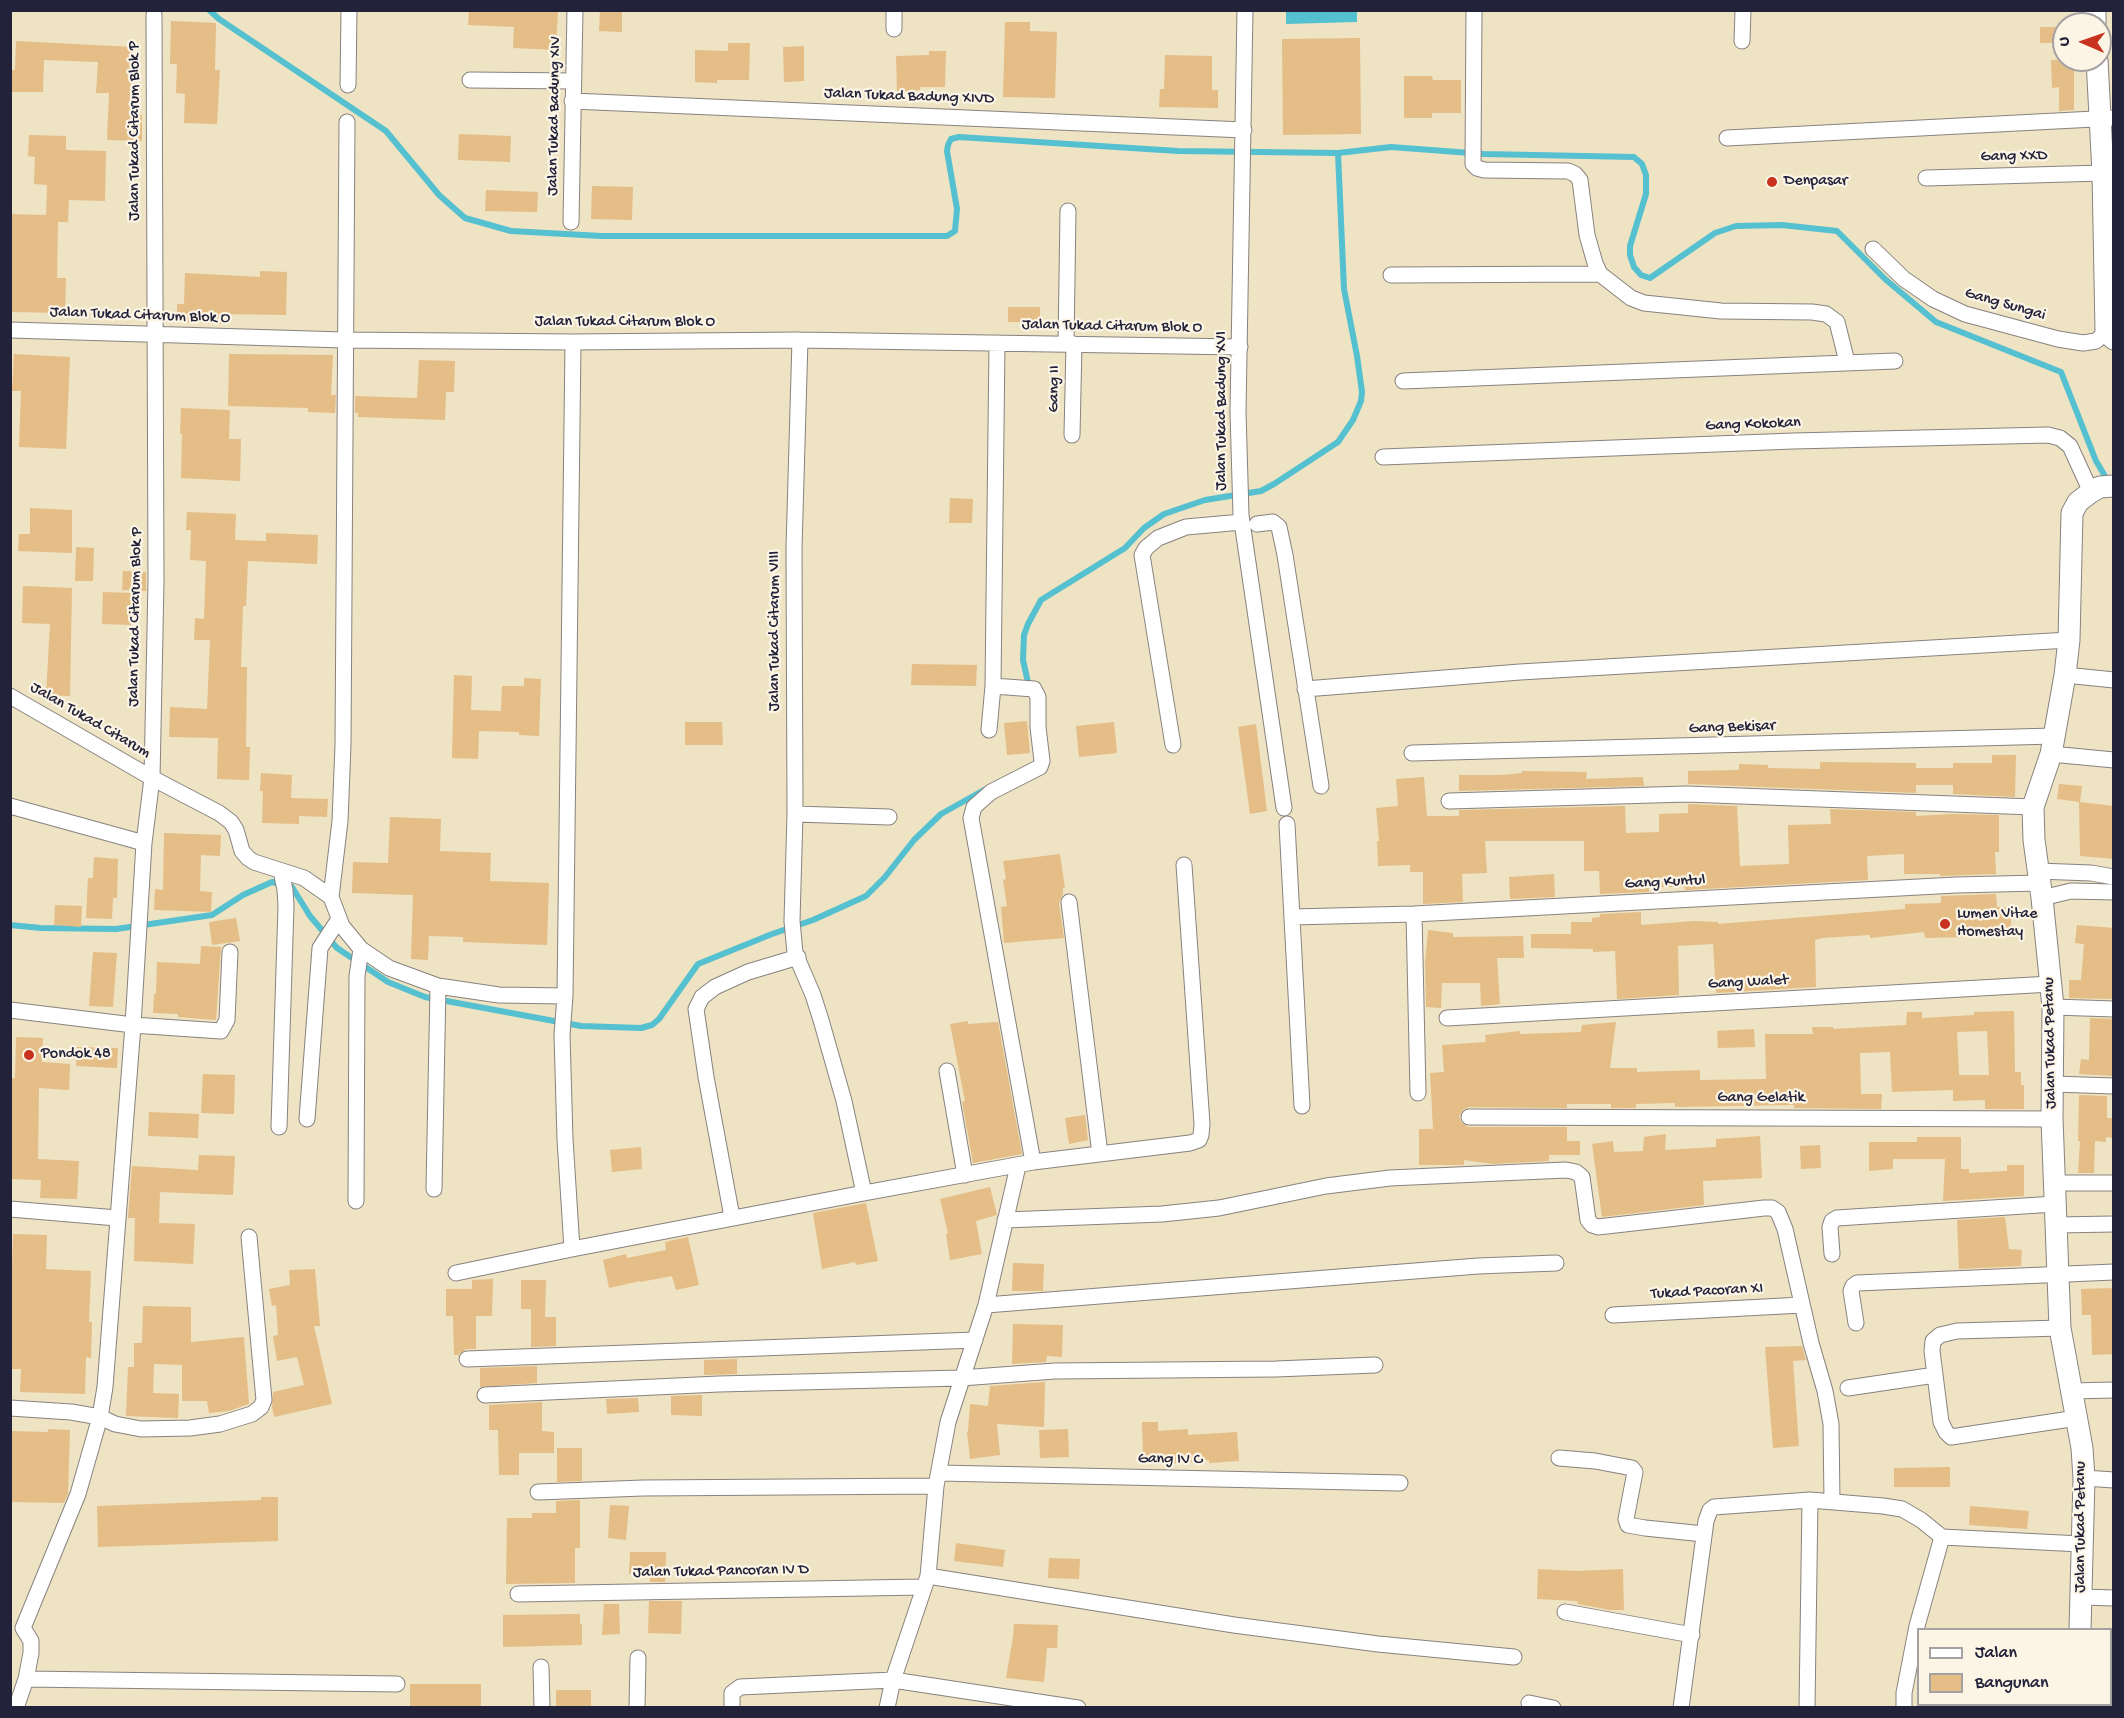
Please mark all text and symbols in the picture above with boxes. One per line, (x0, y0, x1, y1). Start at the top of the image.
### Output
north arrow (2052, 12, 2112, 72)
street label: Jalan Tukad Badung XIV (544, 36, 566, 196)
text: U (2056, 36, 2075, 46)
street label: Jalan Tukad Citarum Blok P (126, 41, 146, 221)
street label: Jalan Tukad Badung XIVD (824, 84, 994, 110)
street label: Gang XXD (1980, 147, 2048, 167)
place label: Denpasar (1784, 172, 1847, 192)
marker: Denpasar (1765, 175, 1779, 189)
street label: Gang Sungai (1962, 284, 2048, 326)
street label: Jalan Tukad Citarum Blok O (50, 303, 230, 329)
street label: Jalan Tukad Citarum Blok O (535, 313, 715, 333)
street label: Jalan Tukad Citarum Blok O (1022, 316, 1202, 338)
street label: Jalan Tukad Badung XVI (1213, 331, 1233, 491)
street label: Gang II (1045, 365, 1065, 413)
street label: Gang Kokokan (1705, 414, 1801, 436)
street label: Jalan Tukad Citarum Blok P (125, 527, 147, 707)
street label: Jalan Tukad Citarum VIII (766, 551, 786, 711)
street label: Jalan Tukad Citarum (26, 679, 154, 763)
street label: Gang Bekisar (1688, 717, 1776, 739)
street label: Gang Kuntul (1624, 871, 1706, 895)
place label: Lumen Vitae Homestay (1957, 905, 2037, 943)
marker: Lumen Vitae Homestay (1938, 917, 1952, 931)
street label: Gang Walet (1707, 971, 1789, 995)
street label: Jalan Tukad Petanu (2040, 977, 2062, 1109)
place label: Pondok 48 (41, 1045, 111, 1065)
marker: Pondok 48 (22, 1048, 36, 1062)
street label: Gang Gelatik (1717, 1089, 1805, 1109)
street label: Tukad Pacoran XI (1650, 1279, 1764, 1305)
street label: Gang IV C (1138, 1450, 1202, 1470)
street label: Jalan Tukad Petanu (2072, 1461, 2092, 1593)
street label: Jalan Tukad Pancoran IV D (633, 1561, 809, 1583)
legend (1917, 1628, 2112, 1706)
text: Jalan (1975, 1643, 2017, 1664)
text: Bangunan (1975, 1673, 2049, 1694)

